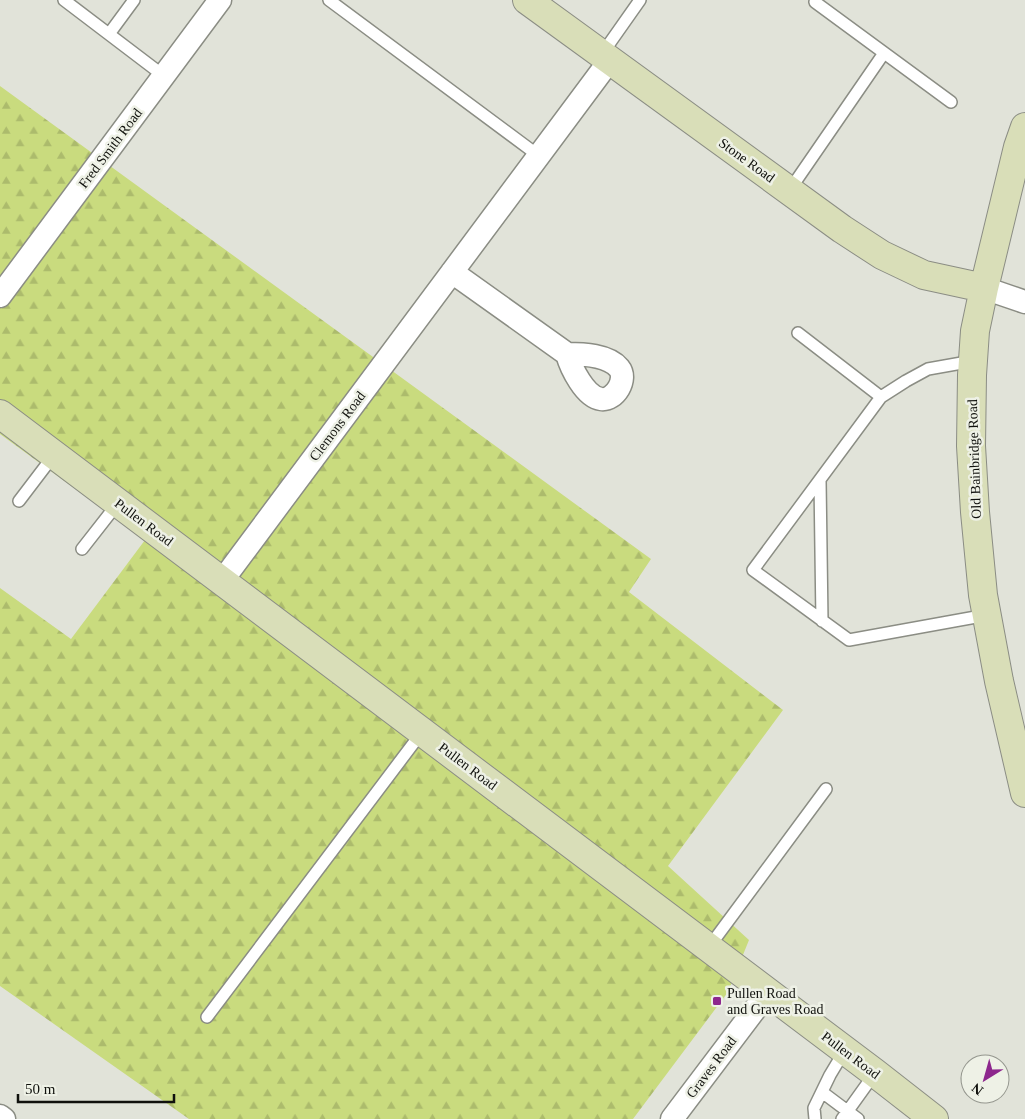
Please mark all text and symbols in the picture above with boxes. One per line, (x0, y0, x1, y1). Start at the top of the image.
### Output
street label: Fred Smith Road (76, 106, 145, 191)
street label: Stone Road (716, 135, 777, 186)
street label: Clemons Road (306, 389, 368, 464)
street label: Old Bainbridge Road (965, 399, 984, 519)
street label: Pullen Road (112, 496, 176, 549)
street label: Pullen Road (436, 740, 500, 793)
place label: Pullen Road and Graves Road (727, 986, 823, 1017)
marker: Pullen Road and Graves Road (711, 995, 723, 1007)
street label: Pullen Road (819, 1029, 883, 1082)
street label: Graves Road (684, 1034, 739, 1101)
north arrow (960, 1054, 1010, 1104)
scale bar (18, 1072, 174, 1104)
text: N (969, 1080, 986, 1098)
text: 50 m (25, 1081, 56, 1097)

